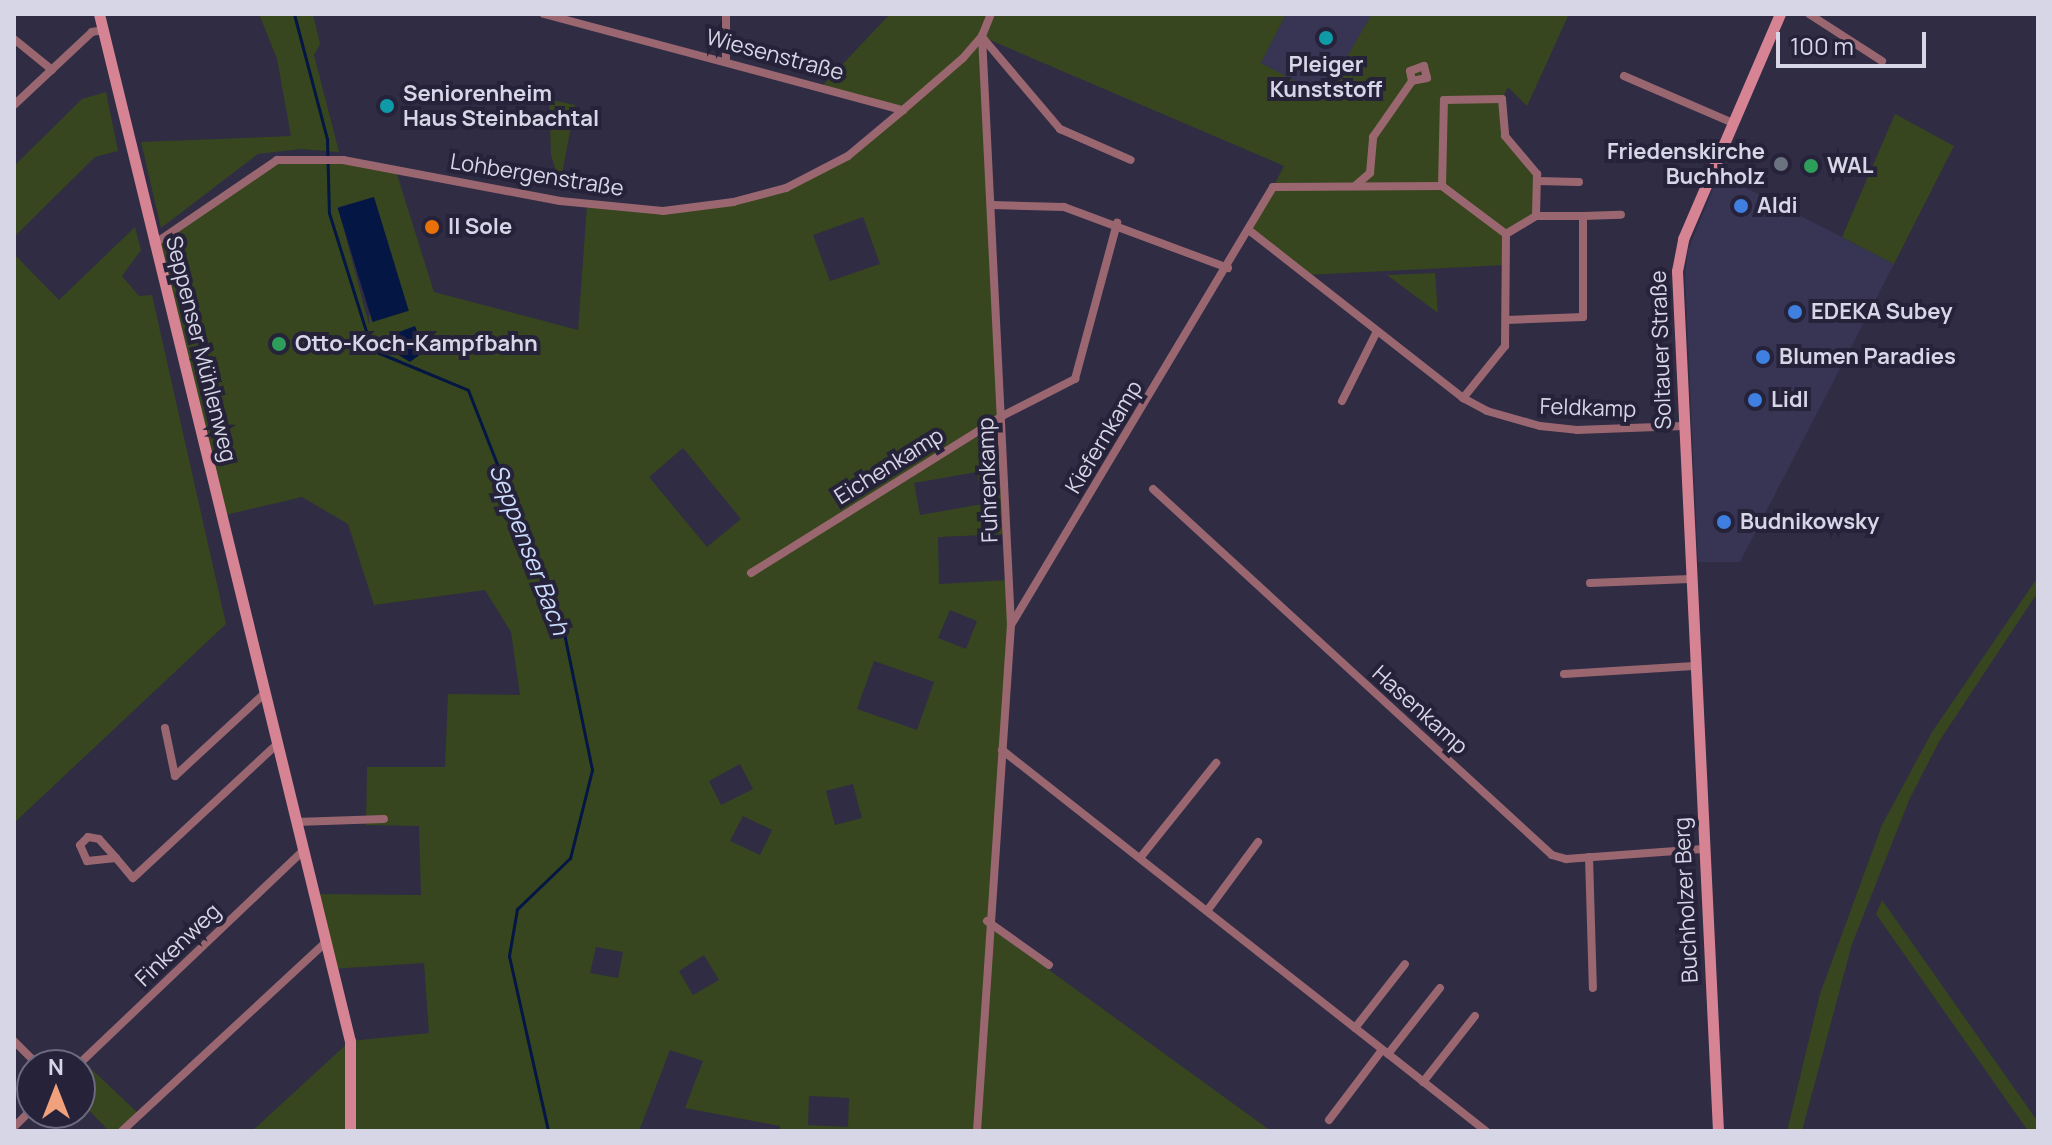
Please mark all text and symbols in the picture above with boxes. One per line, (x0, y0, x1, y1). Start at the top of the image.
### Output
scale bar (1780, 16, 1930, 66)
street label: Wiesenstraße (703, 24, 847, 86)
marker: Pleiger Kunststoff (1317, 29, 1335, 47)
text: 100 m (1790, 29, 1854, 62)
place label: Pleiger Kunststoff (1270, 51, 1382, 102)
place label: Seniorenheim Haus Steinbachtal (403, 80, 599, 132)
marker: Seniorenheim Haus Steinbachtal (378, 97, 396, 115)
place label: Friedenskirche Buchholz (1607, 138, 1765, 190)
street label: Lohbergenstraße (448, 148, 626, 202)
place label: WAL (1827, 153, 1873, 179)
marker: Friedenskirche Buchholz (1772, 155, 1790, 173)
marker: WAL (1802, 157, 1820, 175)
place label: Aldi (1757, 193, 1798, 219)
marker: Aldi (1732, 197, 1750, 215)
place label: Il Sole (448, 214, 512, 240)
marker: Il Sole (423, 218, 441, 236)
street label: Seppenser Mühlenweg (160, 233, 242, 465)
street label: Soltauer Straße (1645, 270, 1677, 430)
place label: EDEKA Subey (1811, 299, 1953, 325)
marker: EDEKA Subey (1786, 303, 1804, 321)
place label: Otto-Koch-Kampfbahn (295, 331, 538, 357)
marker: Otto-Koch-Kampfbahn (270, 335, 288, 353)
place label: Blumen Paradies (1779, 344, 1956, 370)
marker: Blumen Paradies (1754, 348, 1772, 366)
street label: Kiefernkamp (1060, 376, 1148, 498)
place label: Lidl (1771, 387, 1809, 413)
marker: Lidl (1746, 391, 1764, 409)
street label: Feldkamp (1539, 393, 1637, 423)
street label: Fuhrenkamp (973, 417, 1003, 543)
street label: Eichenkamp (830, 422, 948, 510)
water label: Seppenser Bach (484, 460, 576, 638)
place label: Budnikowsky (1740, 509, 1879, 535)
marker: Budnikowsky (1715, 513, 1733, 531)
street label: Hasenkamp (1367, 660, 1473, 760)
street label: Buchholzer Berg (1668, 817, 1704, 983)
street label: Finkenweg (130, 898, 226, 992)
north arrow (16, 1049, 96, 1129)
text: N (48, 1052, 64, 1082)

